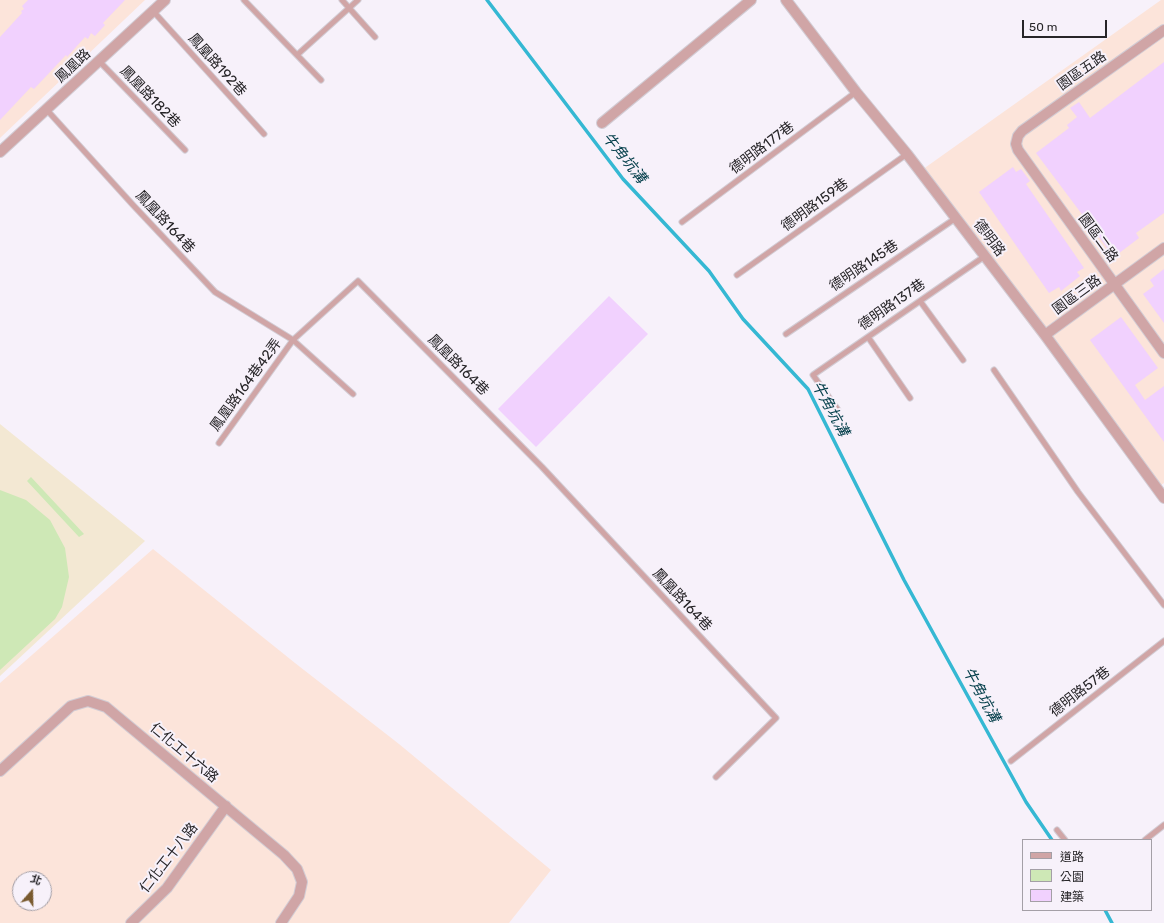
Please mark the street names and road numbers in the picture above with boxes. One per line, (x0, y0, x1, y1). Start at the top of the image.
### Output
street label: 鳳凰路192巷 (184, 30, 250, 100)
street label: 鳳凰路 (52, 46, 94, 86)
street label: 園區五路 (1054, 48, 1110, 94)
street label: 鳳凰路182巷 (116, 63, 184, 131)
street label: 德明路177巷 (726, 118, 798, 178)
street label: 德明路159巷 (778, 175, 852, 235)
street label: 鳳凰路164巷 (132, 187, 198, 257)
street label: 園區二路 (1075, 210, 1121, 266)
street label: 德明路 (970, 216, 1008, 260)
street label: 德明路145巷 (827, 237, 901, 295)
street label: 園區三路 (1049, 272, 1105, 318)
street label: 德明路137巷 (855, 276, 929, 334)
street label: 鳳凰路164巷 (424, 331, 492, 399)
street label: 鳳凰路164巷42弄 (207, 336, 285, 434)
street label: 鳳凰路164巷 (649, 565, 715, 635)
street label: 德明路57巷 (1047, 663, 1113, 721)
street label: 仁化工十六路 (146, 720, 222, 786)
street label: 仁化工十八路 (137, 820, 201, 896)

